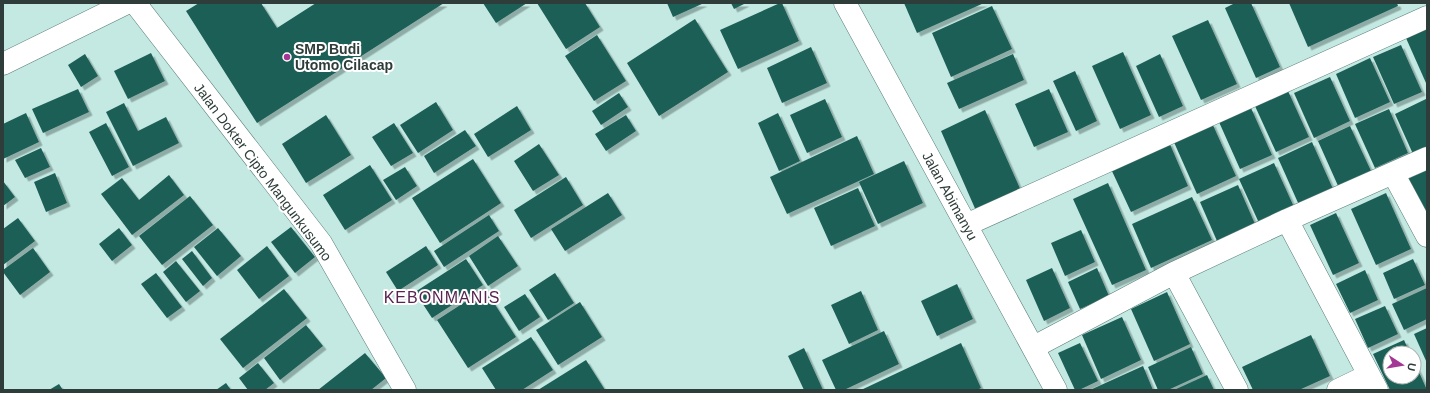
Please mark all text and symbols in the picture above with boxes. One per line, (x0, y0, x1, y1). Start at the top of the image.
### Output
place label: SMP Budi Utomo Cilacap (295, 41, 393, 73)
marker: SMP Budi Utomo Cilacap (282, 52, 292, 62)
street label: Jalan Dokter Cipto Mangunkusumo (191, 80, 335, 264)
street label: Jalan Abimanyu (919, 149, 981, 243)
district label: KEBONMANIS (384, 289, 500, 306)
north arrow (1382, 345, 1422, 385)
text: U (1405, 362, 1418, 372)

